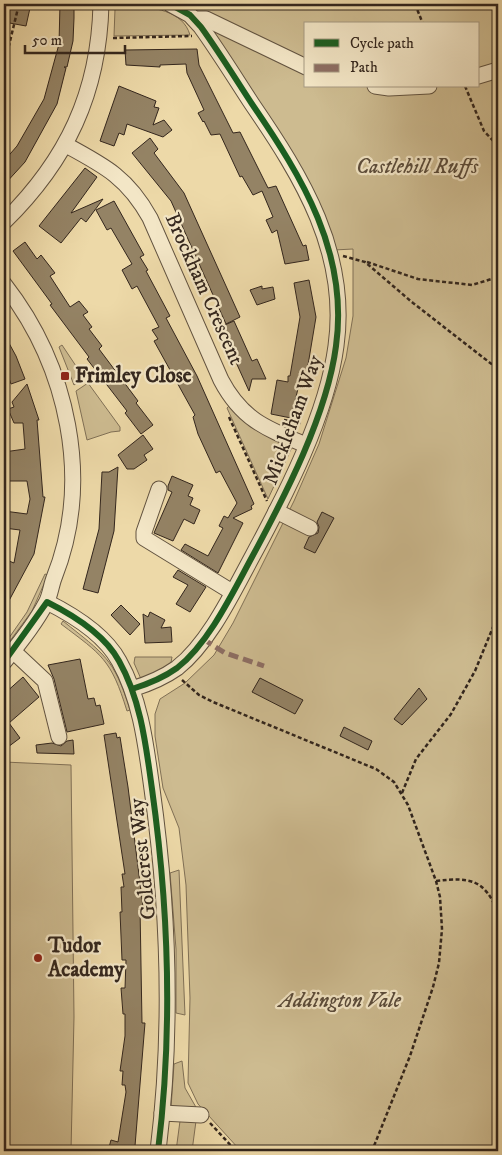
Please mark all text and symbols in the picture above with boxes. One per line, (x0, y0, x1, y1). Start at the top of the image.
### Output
scale bar (25, 22, 125, 54)
legend (304, 22, 480, 88)
text: 50 m (32, 31, 62, 50)
text: Cycle path (350, 34, 414, 53)
text: Path (350, 58, 378, 77)
park label: Castlehill Ruffs (356, 154, 479, 180)
street label: Brockham Crescent (159, 209, 249, 369)
street label: Mickleham Way (258, 351, 329, 488)
place label: Frimley Close (75, 363, 192, 389)
marker: Frimley Close (59, 370, 71, 382)
street label: Goldcrest Way (124, 796, 162, 921)
place label: Tudor Academy (47, 933, 125, 983)
marker: Tudor Academy (32, 952, 44, 964)
park label: Addington Vale (277, 988, 402, 1014)

